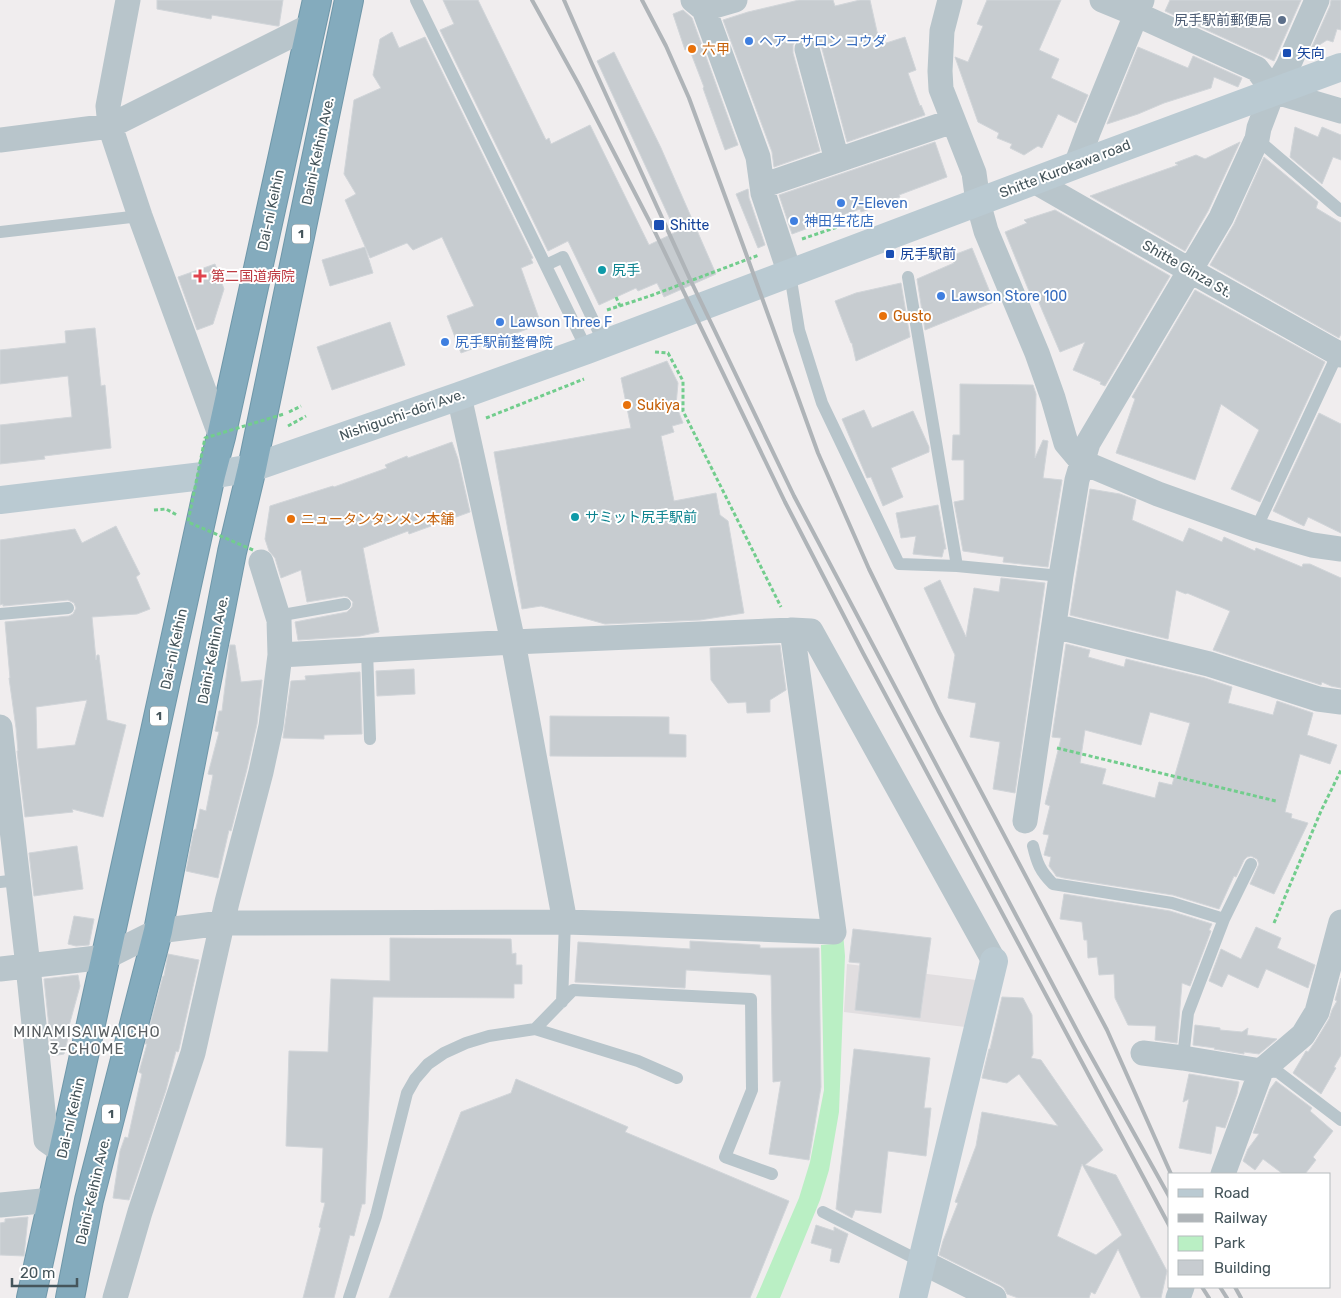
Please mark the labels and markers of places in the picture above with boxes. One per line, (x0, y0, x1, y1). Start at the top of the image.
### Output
place label: 尻手駅前郵便局 (1174, 12, 1272, 29)
marker: 尻手駅前郵便局 (1276, 14, 1288, 26)
place label: ヘアーサロン コウダ (759, 33, 887, 50)
marker: ヘアーサロン コウダ (743, 35, 755, 47)
place label: 六甲 (702, 41, 730, 58)
marker: 六甲 (686, 43, 698, 55)
place label: 矢向 (1297, 45, 1325, 62)
marker: 矢向 (1281, 47, 1293, 59)
place label: 7-Eleven (851, 195, 908, 212)
marker: 7-Eleven (835, 197, 847, 209)
place label: 神田生花店 (804, 213, 874, 230)
marker: 神田生花店 (788, 215, 800, 227)
place label: Shitte (670, 217, 710, 234)
marker: Shitte (652, 218, 666, 232)
place label: 尻手駅前 (900, 246, 956, 263)
marker: 尻手駅前 (884, 248, 896, 260)
place label: 尻手 (612, 262, 640, 279)
marker: 尻手 (596, 264, 608, 276)
place label: 第二国道病院 (211, 268, 295, 285)
marker: 第二国道病院 (193, 269, 207, 283)
place label: Lawson Store 100 (951, 288, 1067, 305)
marker: Lawson Store 100 (935, 290, 947, 302)
place label: Gusto (893, 308, 932, 325)
marker: Gusto (877, 310, 889, 322)
place label: Lawson Three F (510, 314, 612, 331)
marker: Lawson Three F (494, 316, 506, 328)
place label: 尻手駅前整骨院 (455, 334, 553, 351)
marker: 尻手駅前整骨院 (439, 336, 451, 348)
place label: Sukiya (637, 397, 680, 414)
marker: Sukiya (621, 399, 633, 411)
place label: サミット尻手駅前 (585, 509, 697, 526)
place label: ニュータンタンメン本舗 (301, 511, 455, 528)
marker: サミット尻手駅前 (569, 511, 581, 523)
marker: ニュータンタンメン本舗 (285, 513, 297, 525)

